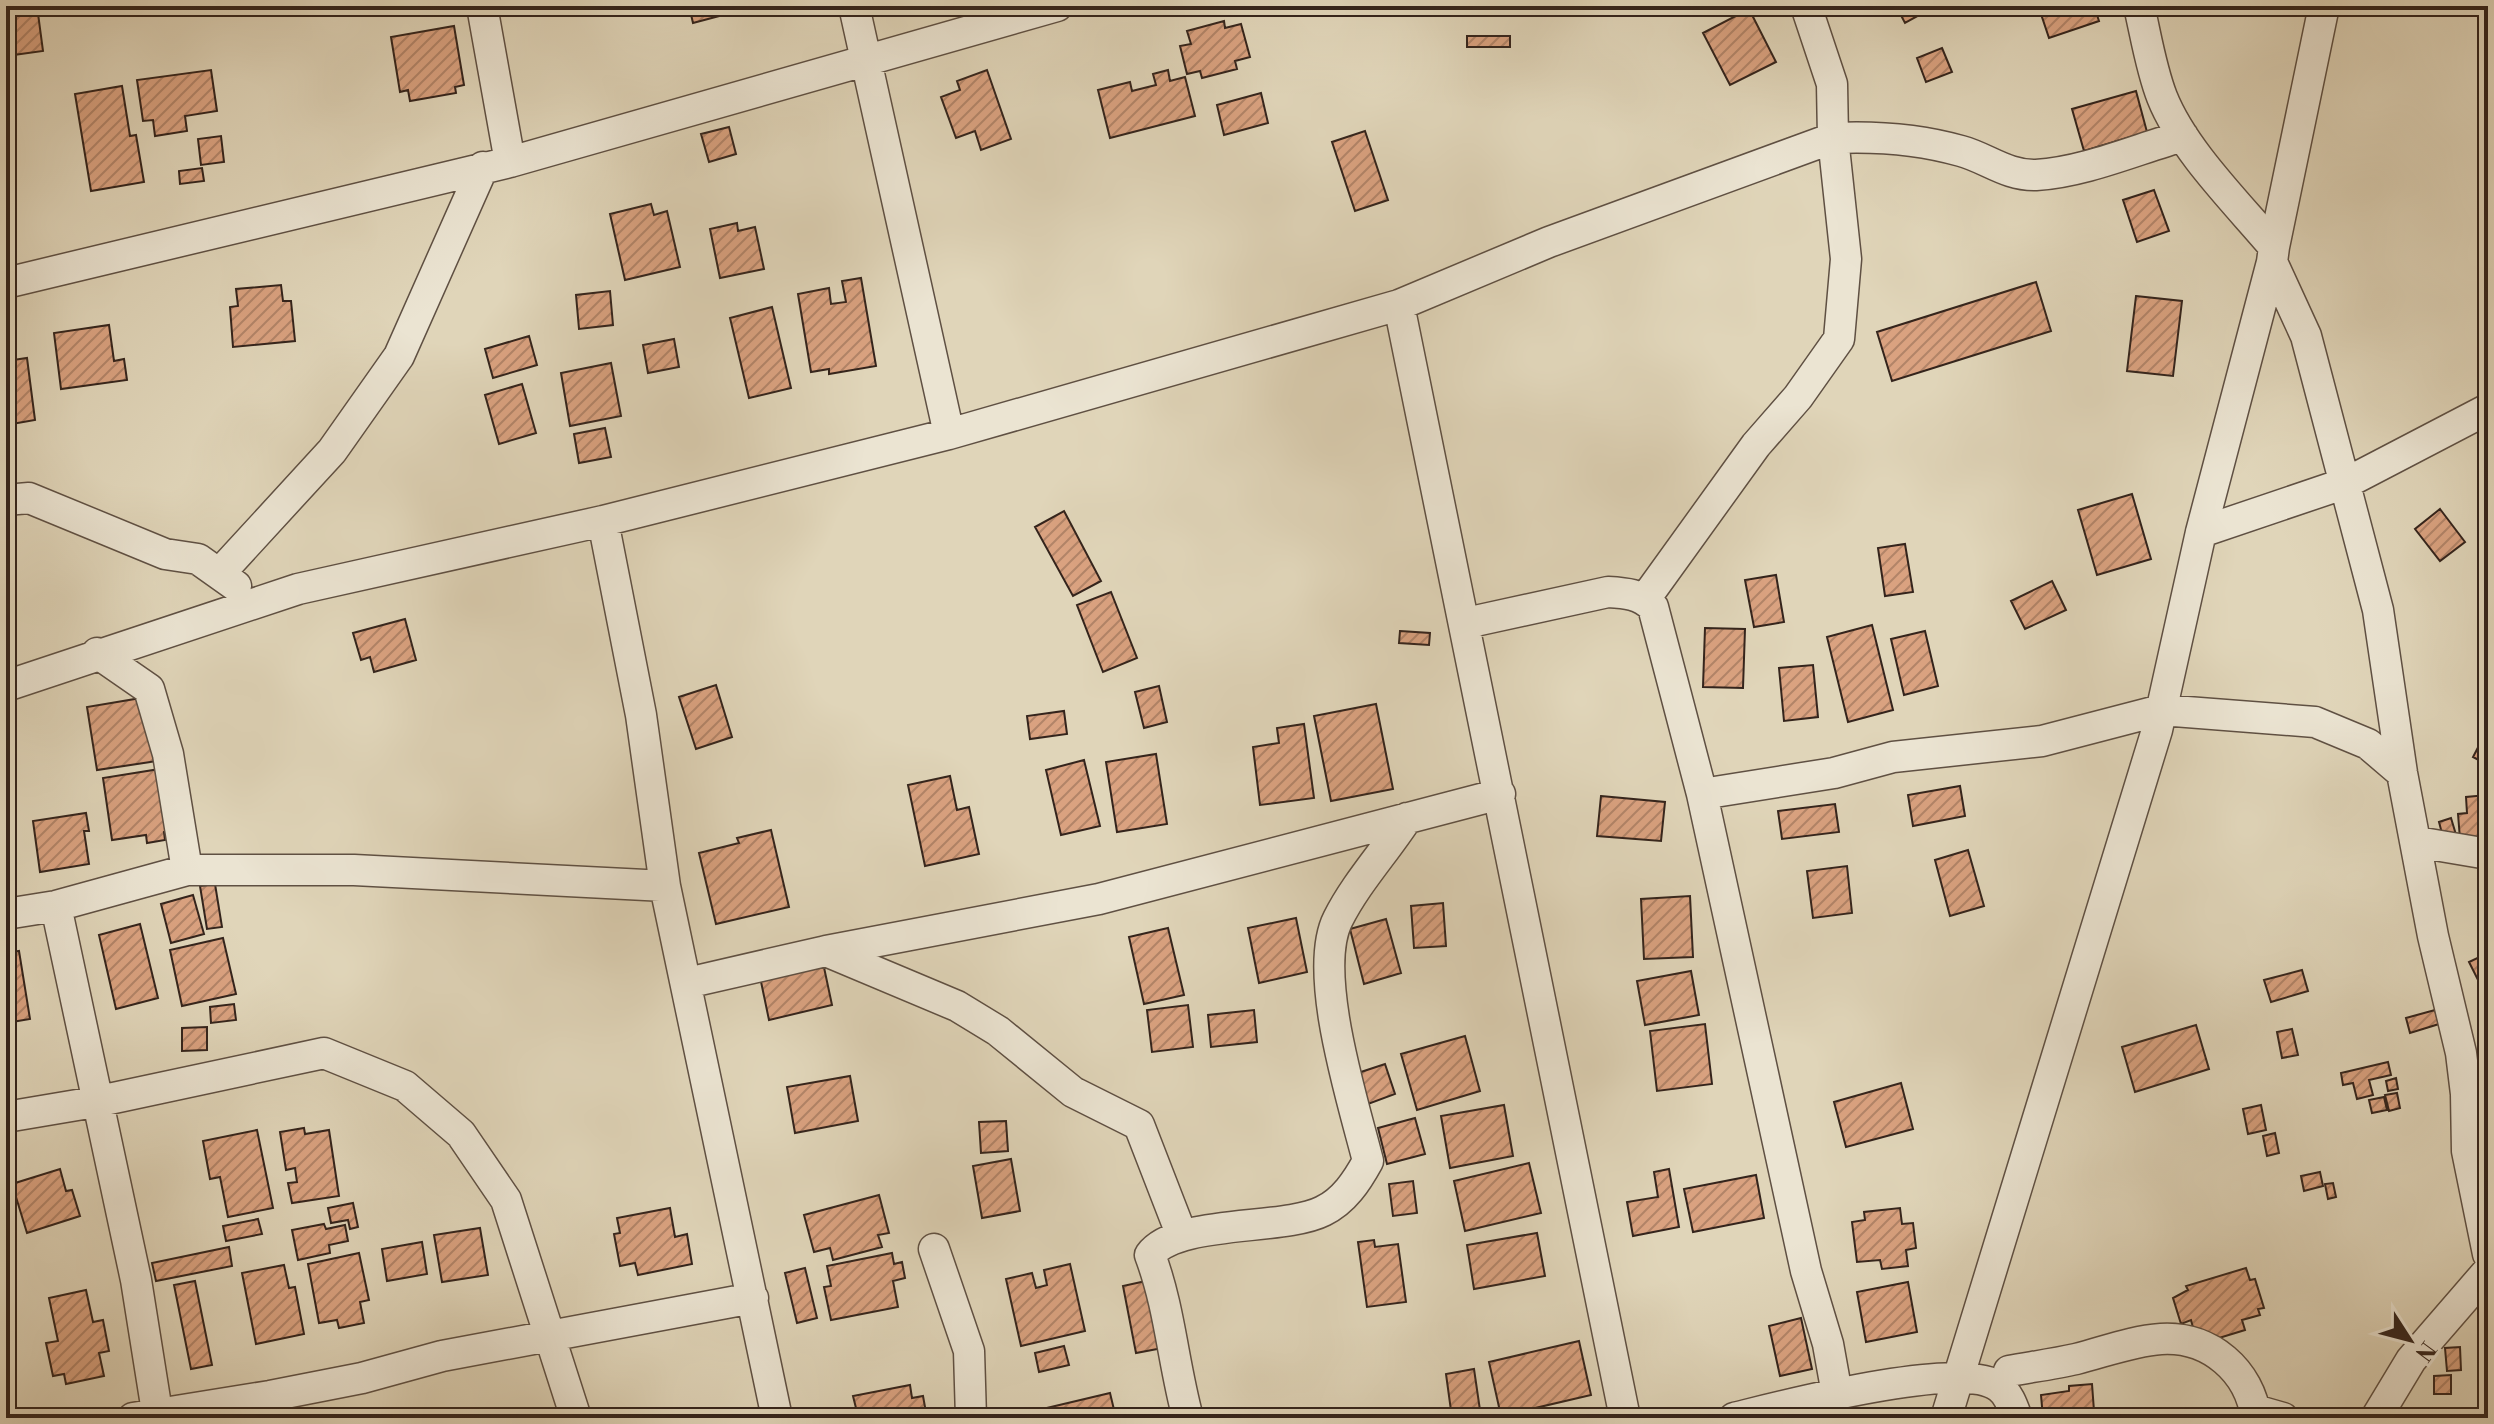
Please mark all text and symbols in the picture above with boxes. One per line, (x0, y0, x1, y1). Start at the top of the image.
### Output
north arrow (2370, 1300, 2450, 1380)
text: N (2409, 1336, 2441, 1366)

